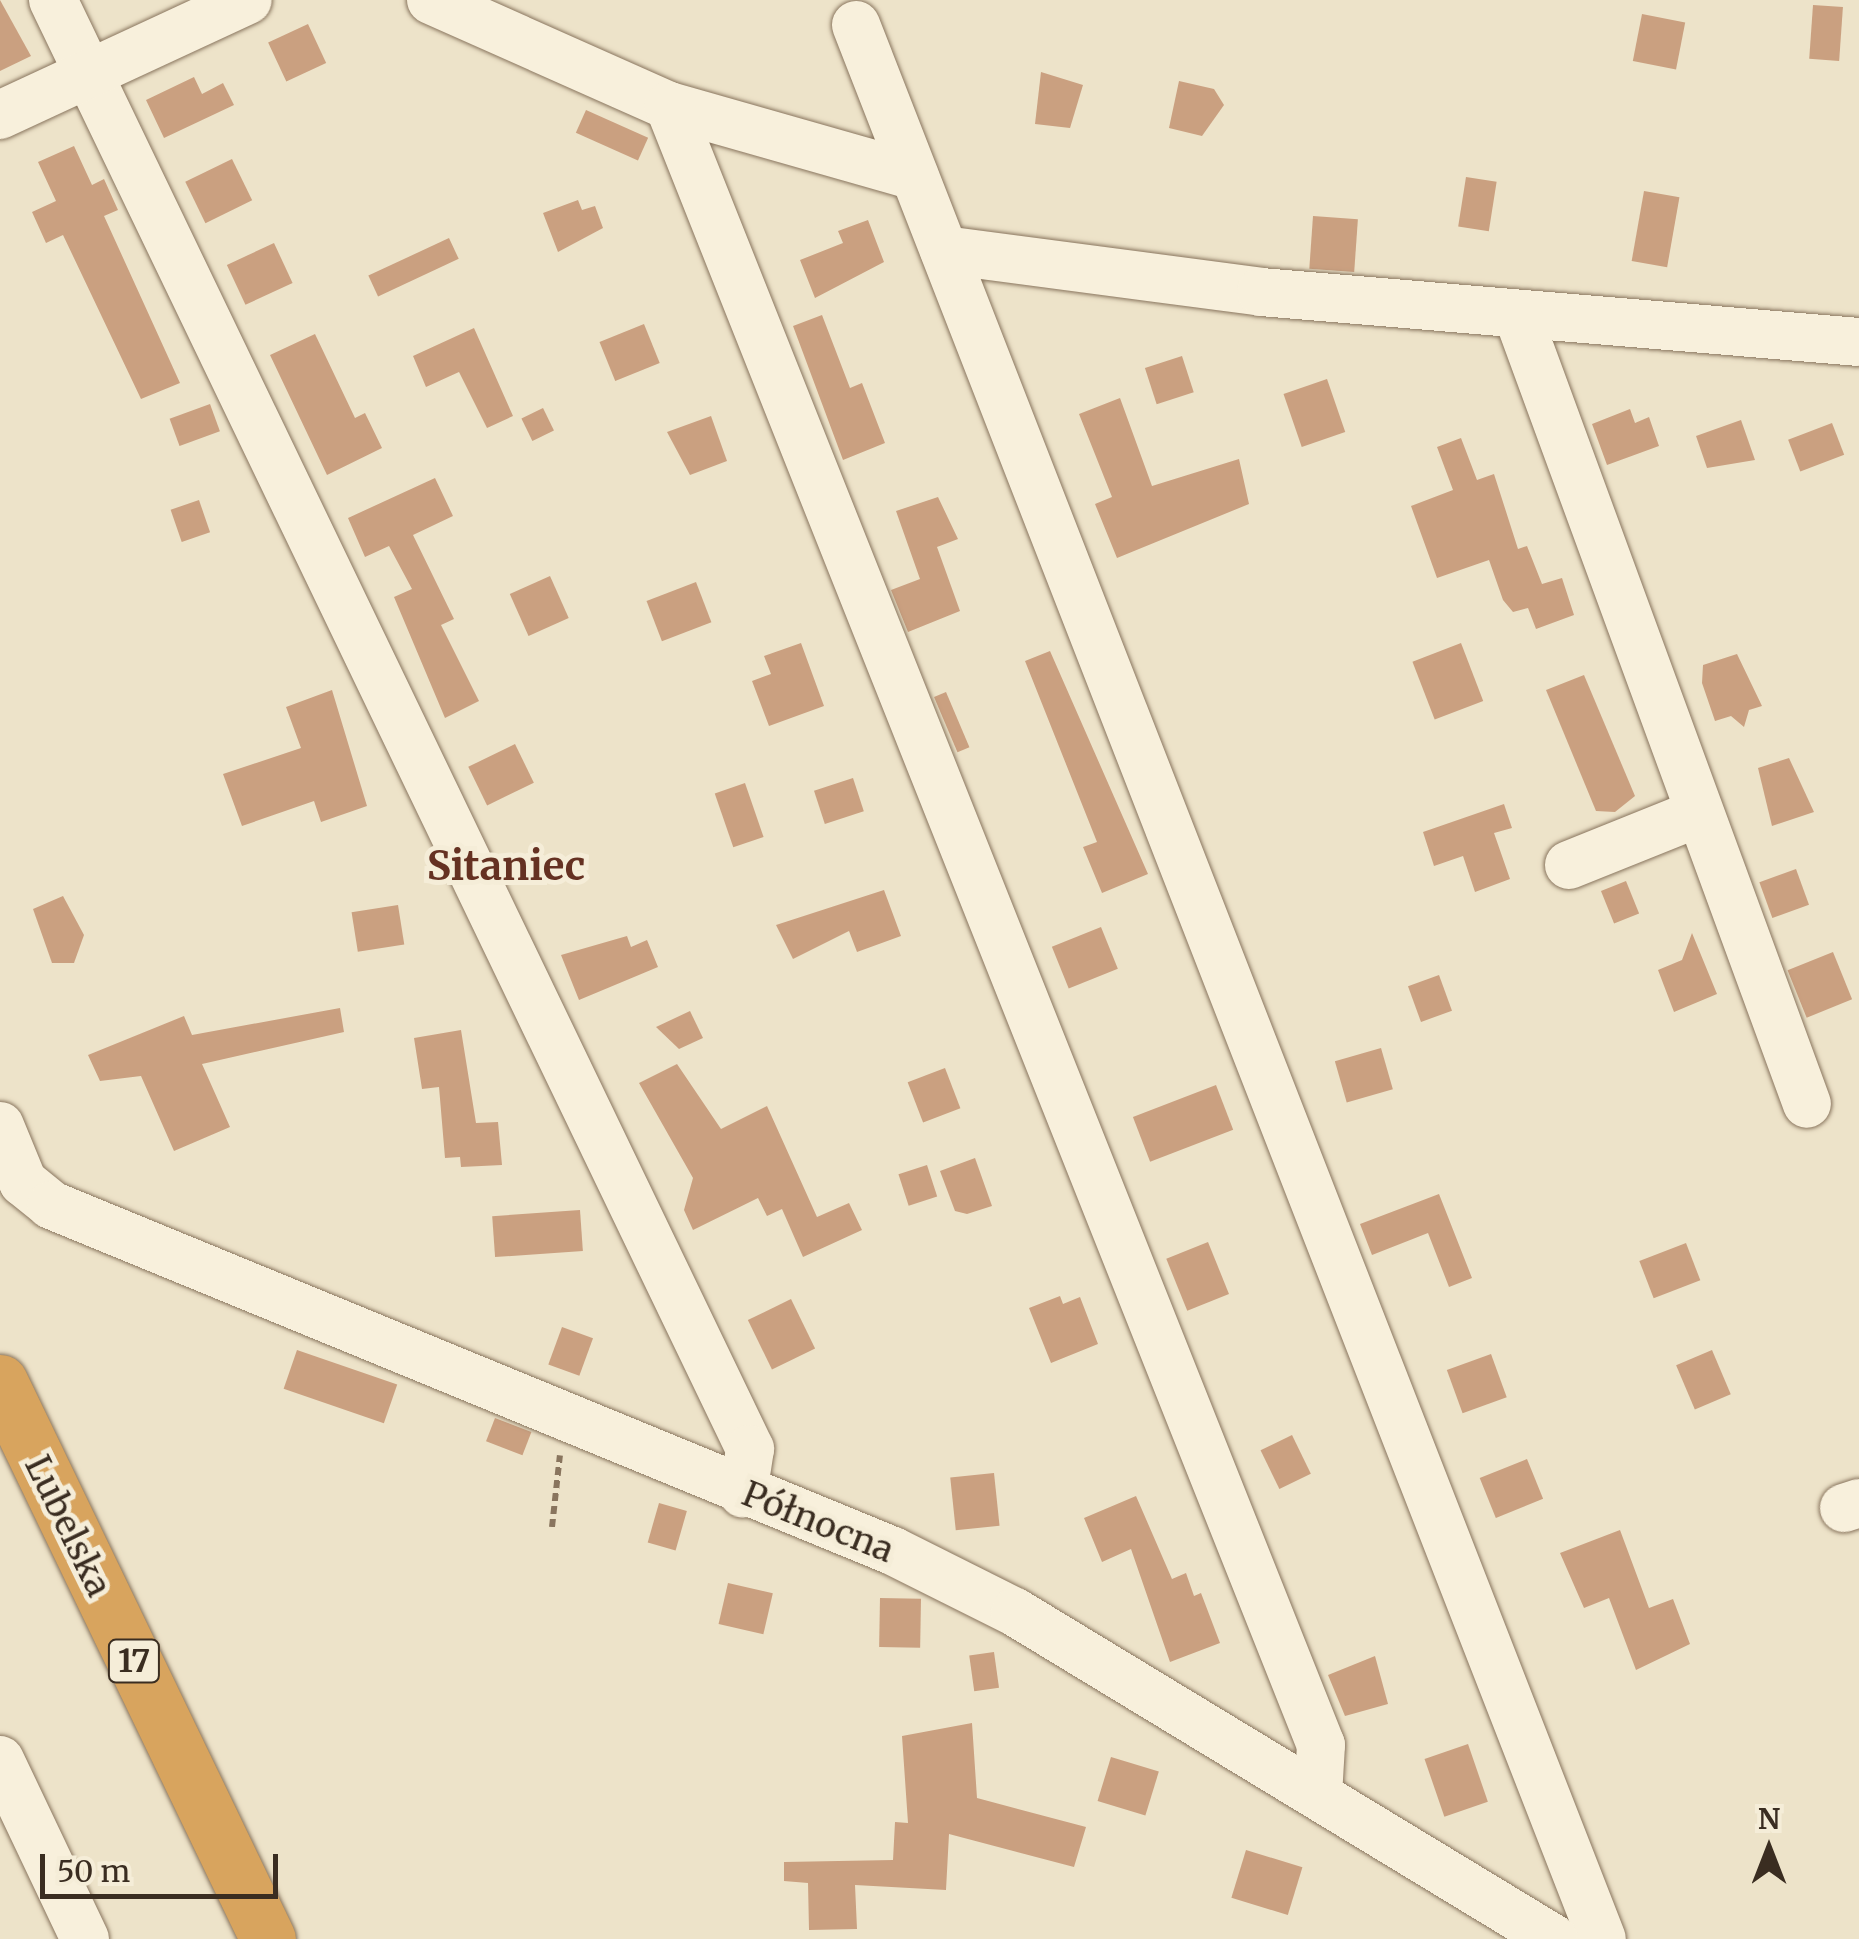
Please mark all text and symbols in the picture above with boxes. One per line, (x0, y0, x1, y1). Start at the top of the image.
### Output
district label: Sitaniec (427, 842, 585, 890)
street label: Lubelska (16, 1449, 120, 1603)
street label: Północna (736, 1473, 900, 1571)
road number: 17 (106, 1634, 162, 1688)
north arrow (1719, 1799, 1819, 1899)
text: N (1758, 1801, 1780, 1837)
scale bar (45, 1834, 282, 1896)
text: 50 m (57, 1852, 130, 1890)

